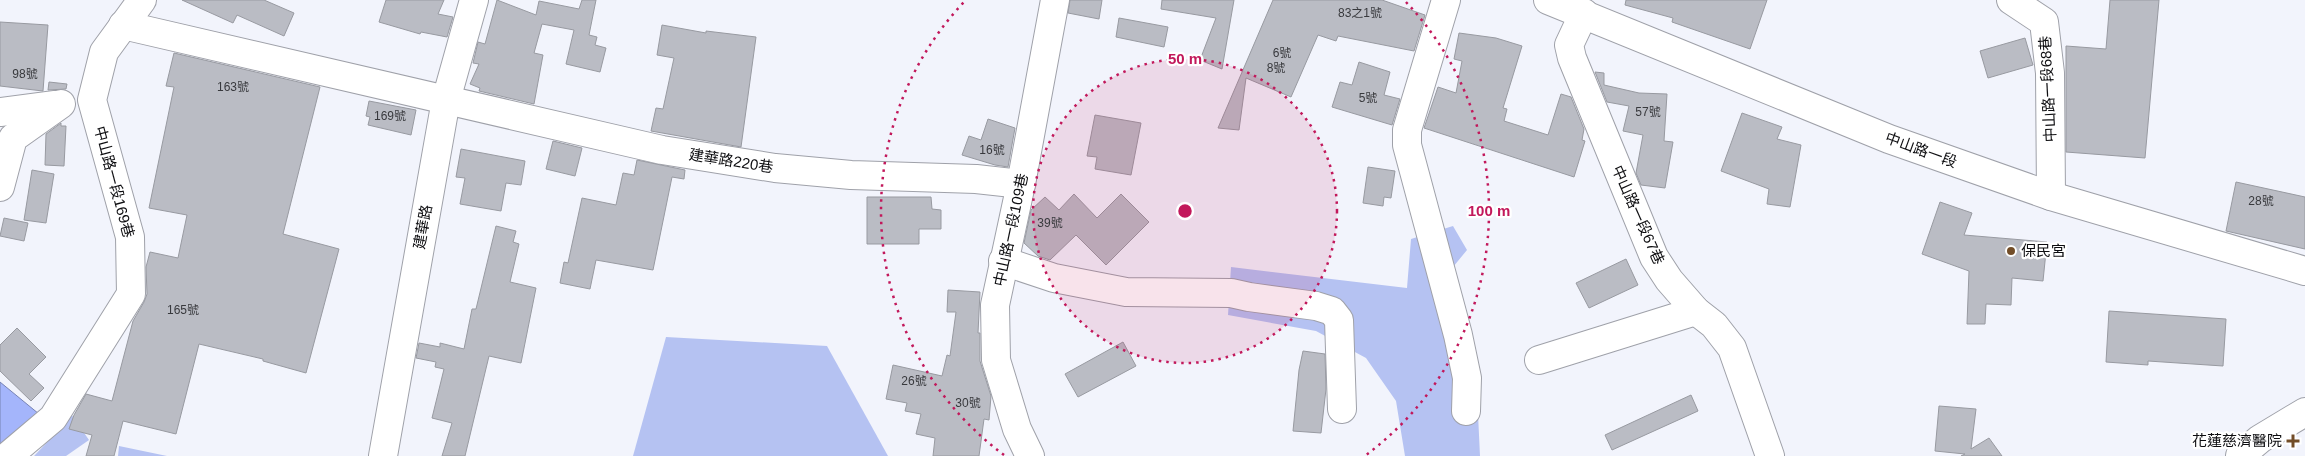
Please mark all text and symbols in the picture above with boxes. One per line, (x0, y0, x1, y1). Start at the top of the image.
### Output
house number: 83之1號 (1338, 6, 1382, 20)
street label: 中山路一段68巷 (2036, 35, 2059, 143)
house number: 6號 (1273, 46, 1291, 60)
text: 50 m (1168, 50, 1202, 67)
house number: 8號 (1267, 61, 1285, 75)
house number: 98號 (12, 67, 38, 81)
house number: 163號 (217, 80, 249, 94)
house number: 5號 (1359, 91, 1377, 105)
house number: 57號 (1635, 105, 1661, 119)
house number: 169號 (374, 109, 406, 123)
street label: 中山路一段169巷 (91, 124, 138, 240)
street label: 中山路一段 (1883, 129, 1959, 170)
house number: 16號 (979, 143, 1005, 157)
street label: 建華路220巷 (688, 145, 774, 176)
street label: 中山路一段67巷 (1609, 163, 1668, 267)
street label: 中山路一段109巷 (990, 172, 1031, 288)
house number: 28號 (2248, 194, 2274, 208)
centre of rings (1176, 202, 1194, 220)
text: 100 m (1468, 202, 1510, 219)
street label: 建華路 (410, 203, 435, 251)
house number: 39號 (1037, 216, 1063, 230)
place label: 保民宮 (2021, 242, 2066, 259)
marker: 保民宮 (2005, 245, 2017, 257)
house number: 165號 (167, 303, 199, 317)
house number: 26號 (901, 374, 927, 388)
house number: 30號 (955, 396, 981, 410)
place label: 花蓮慈濟醫院 (2192, 432, 2282, 449)
marker: 花蓮慈濟醫院 (2286, 434, 2300, 448)

